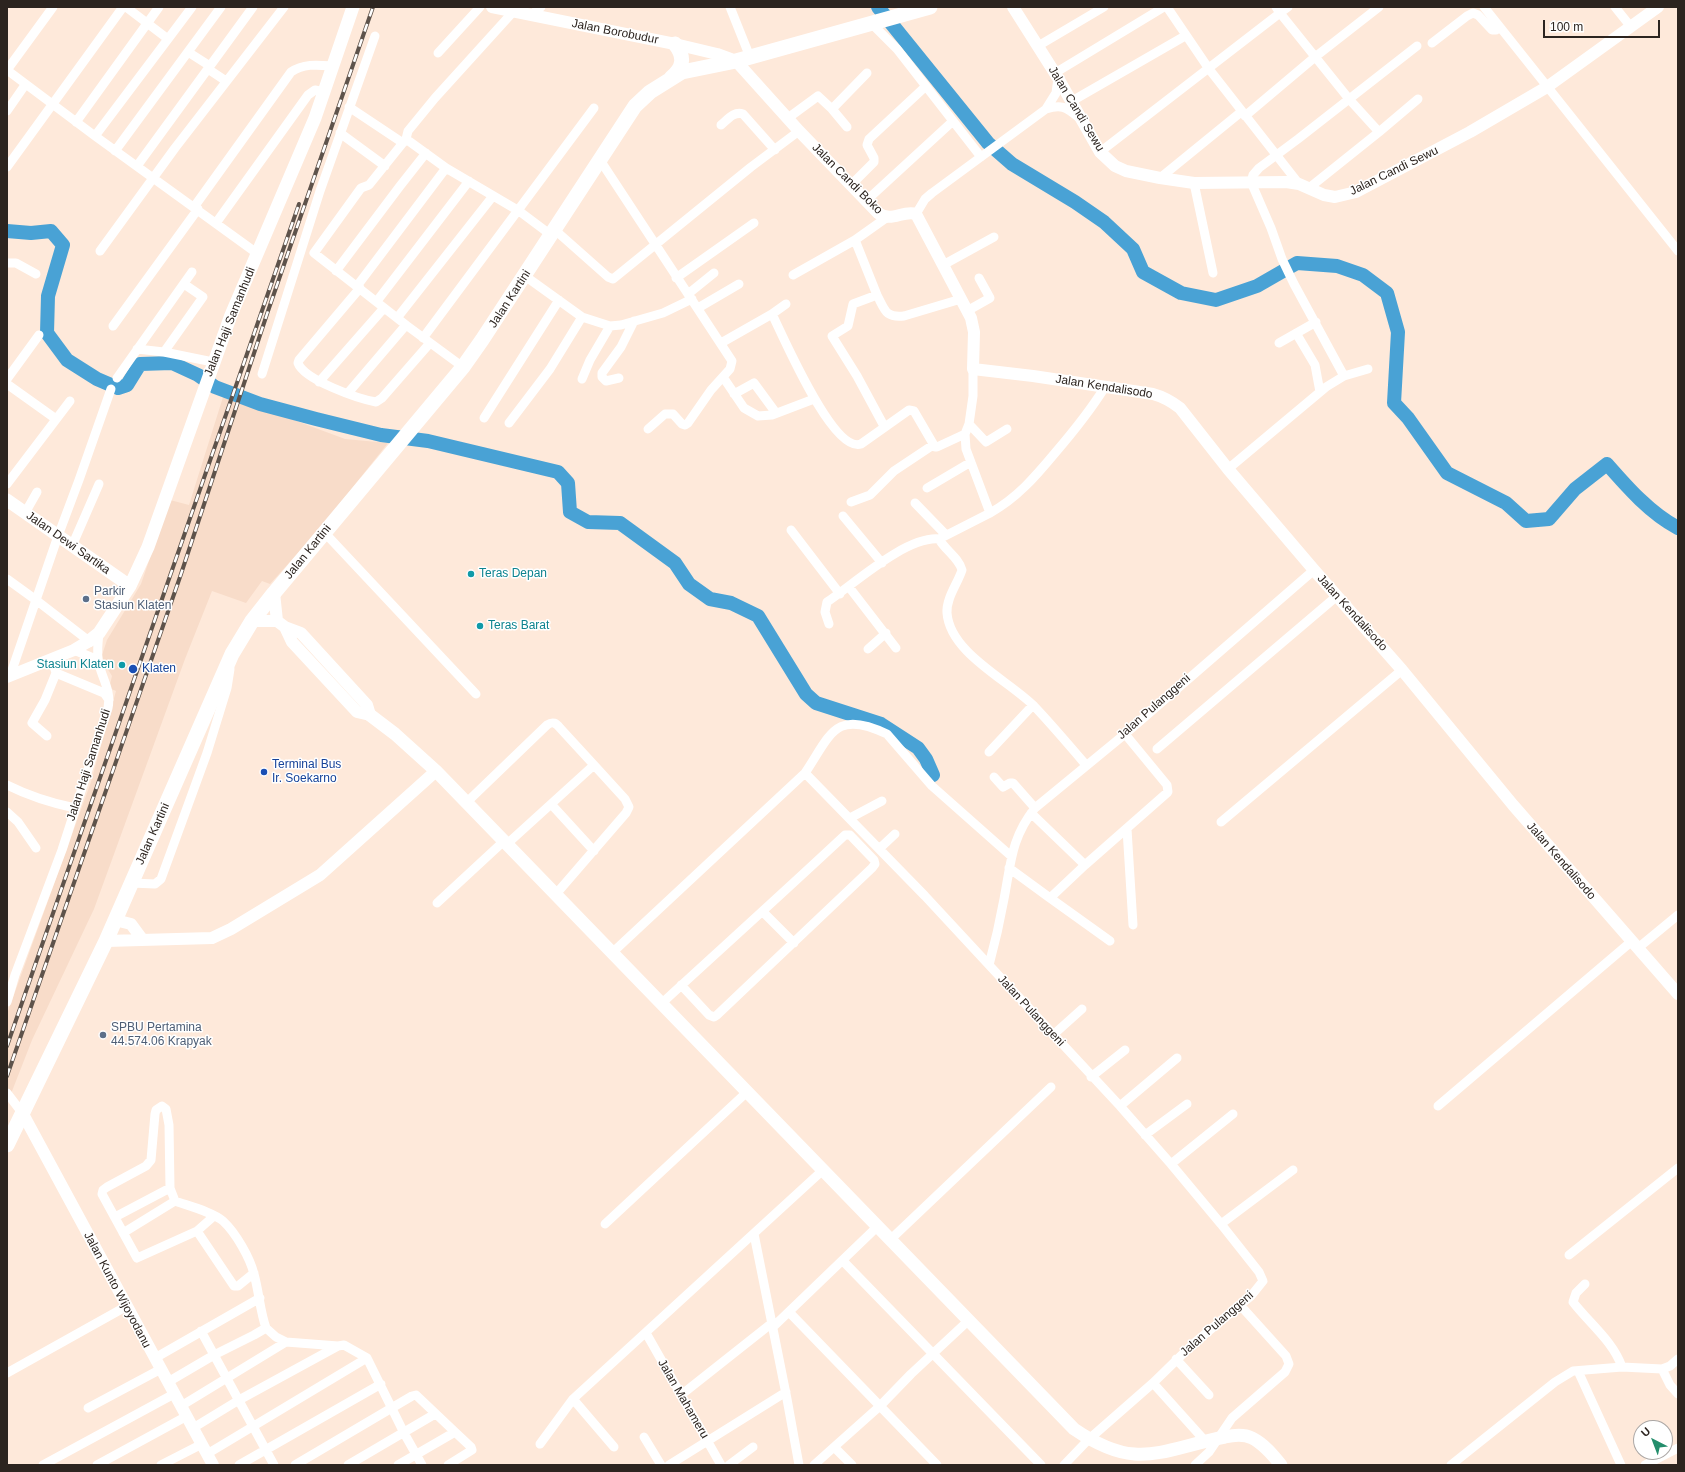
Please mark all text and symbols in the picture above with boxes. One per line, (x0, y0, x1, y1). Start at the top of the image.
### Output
scale bar (1545, 12, 1662, 38)
street label: Jalan Borobudur (570, 17, 660, 47)
text: 100 m (1550, 20, 1583, 34)
street label: Jalan Candi Sewu (1045, 64, 1107, 154)
street label: Jalan Candi Boko (809, 141, 885, 217)
street label: Jalan Candi Sewu (1347, 143, 1441, 199)
street label: Jalan Haji Samanhudi (201, 265, 259, 379)
street label: Jalan Kartini (486, 267, 534, 331)
street label: Jalan Kendalisodo (1054, 372, 1154, 402)
street label: Jalan Dewi Sartika (23, 509, 113, 577)
street label: Jalan Kartini (282, 522, 334, 582)
place label: Teras Depan (479, 567, 547, 581)
marker: Teras Depan (466, 569, 476, 579)
street label: Jalan Kendalisodo (1314, 572, 1390, 654)
place label: Parkir Stasiun Klaten (94, 585, 171, 613)
marker: Parkir Stasiun Klaten (81, 594, 91, 604)
place label: Teras Barat (488, 619, 549, 633)
marker: Teras Barat (475, 621, 485, 631)
place label: Stasiun Klaten (37, 658, 114, 672)
marker: Stasiun Klaten (117, 660, 127, 670)
place label: Klaten (142, 662, 176, 676)
marker: Klaten (127, 663, 139, 675)
street label: Jalan Pulanggeni (1115, 671, 1193, 743)
street label: Jalan Haji Samanhudi (64, 707, 114, 823)
place label: Terminal Bus Ir. Soekarno (272, 758, 341, 786)
marker: Terminal Bus Ir. Soekarno (259, 767, 269, 777)
street label: Jalan Kartini (133, 801, 173, 867)
street label: Jalan Kendalisodo (1523, 819, 1599, 903)
street label: Jalan Pulanggeni (994, 972, 1068, 1050)
place label: SPBU Pertamina 44.574.06 Krapyak (111, 1021, 212, 1049)
marker: SPBU Pertamina 44.574.06 Krapyak (98, 1030, 108, 1040)
street label: Jalan Kunto Wijoyodanu (80, 1229, 154, 1351)
street label: Jalan Pulanggeni (1178, 1288, 1256, 1360)
street label: Jalan Mahameru (654, 1357, 712, 1441)
north arrow (1633, 1420, 1673, 1460)
text: U (1639, 1425, 1653, 1439)

